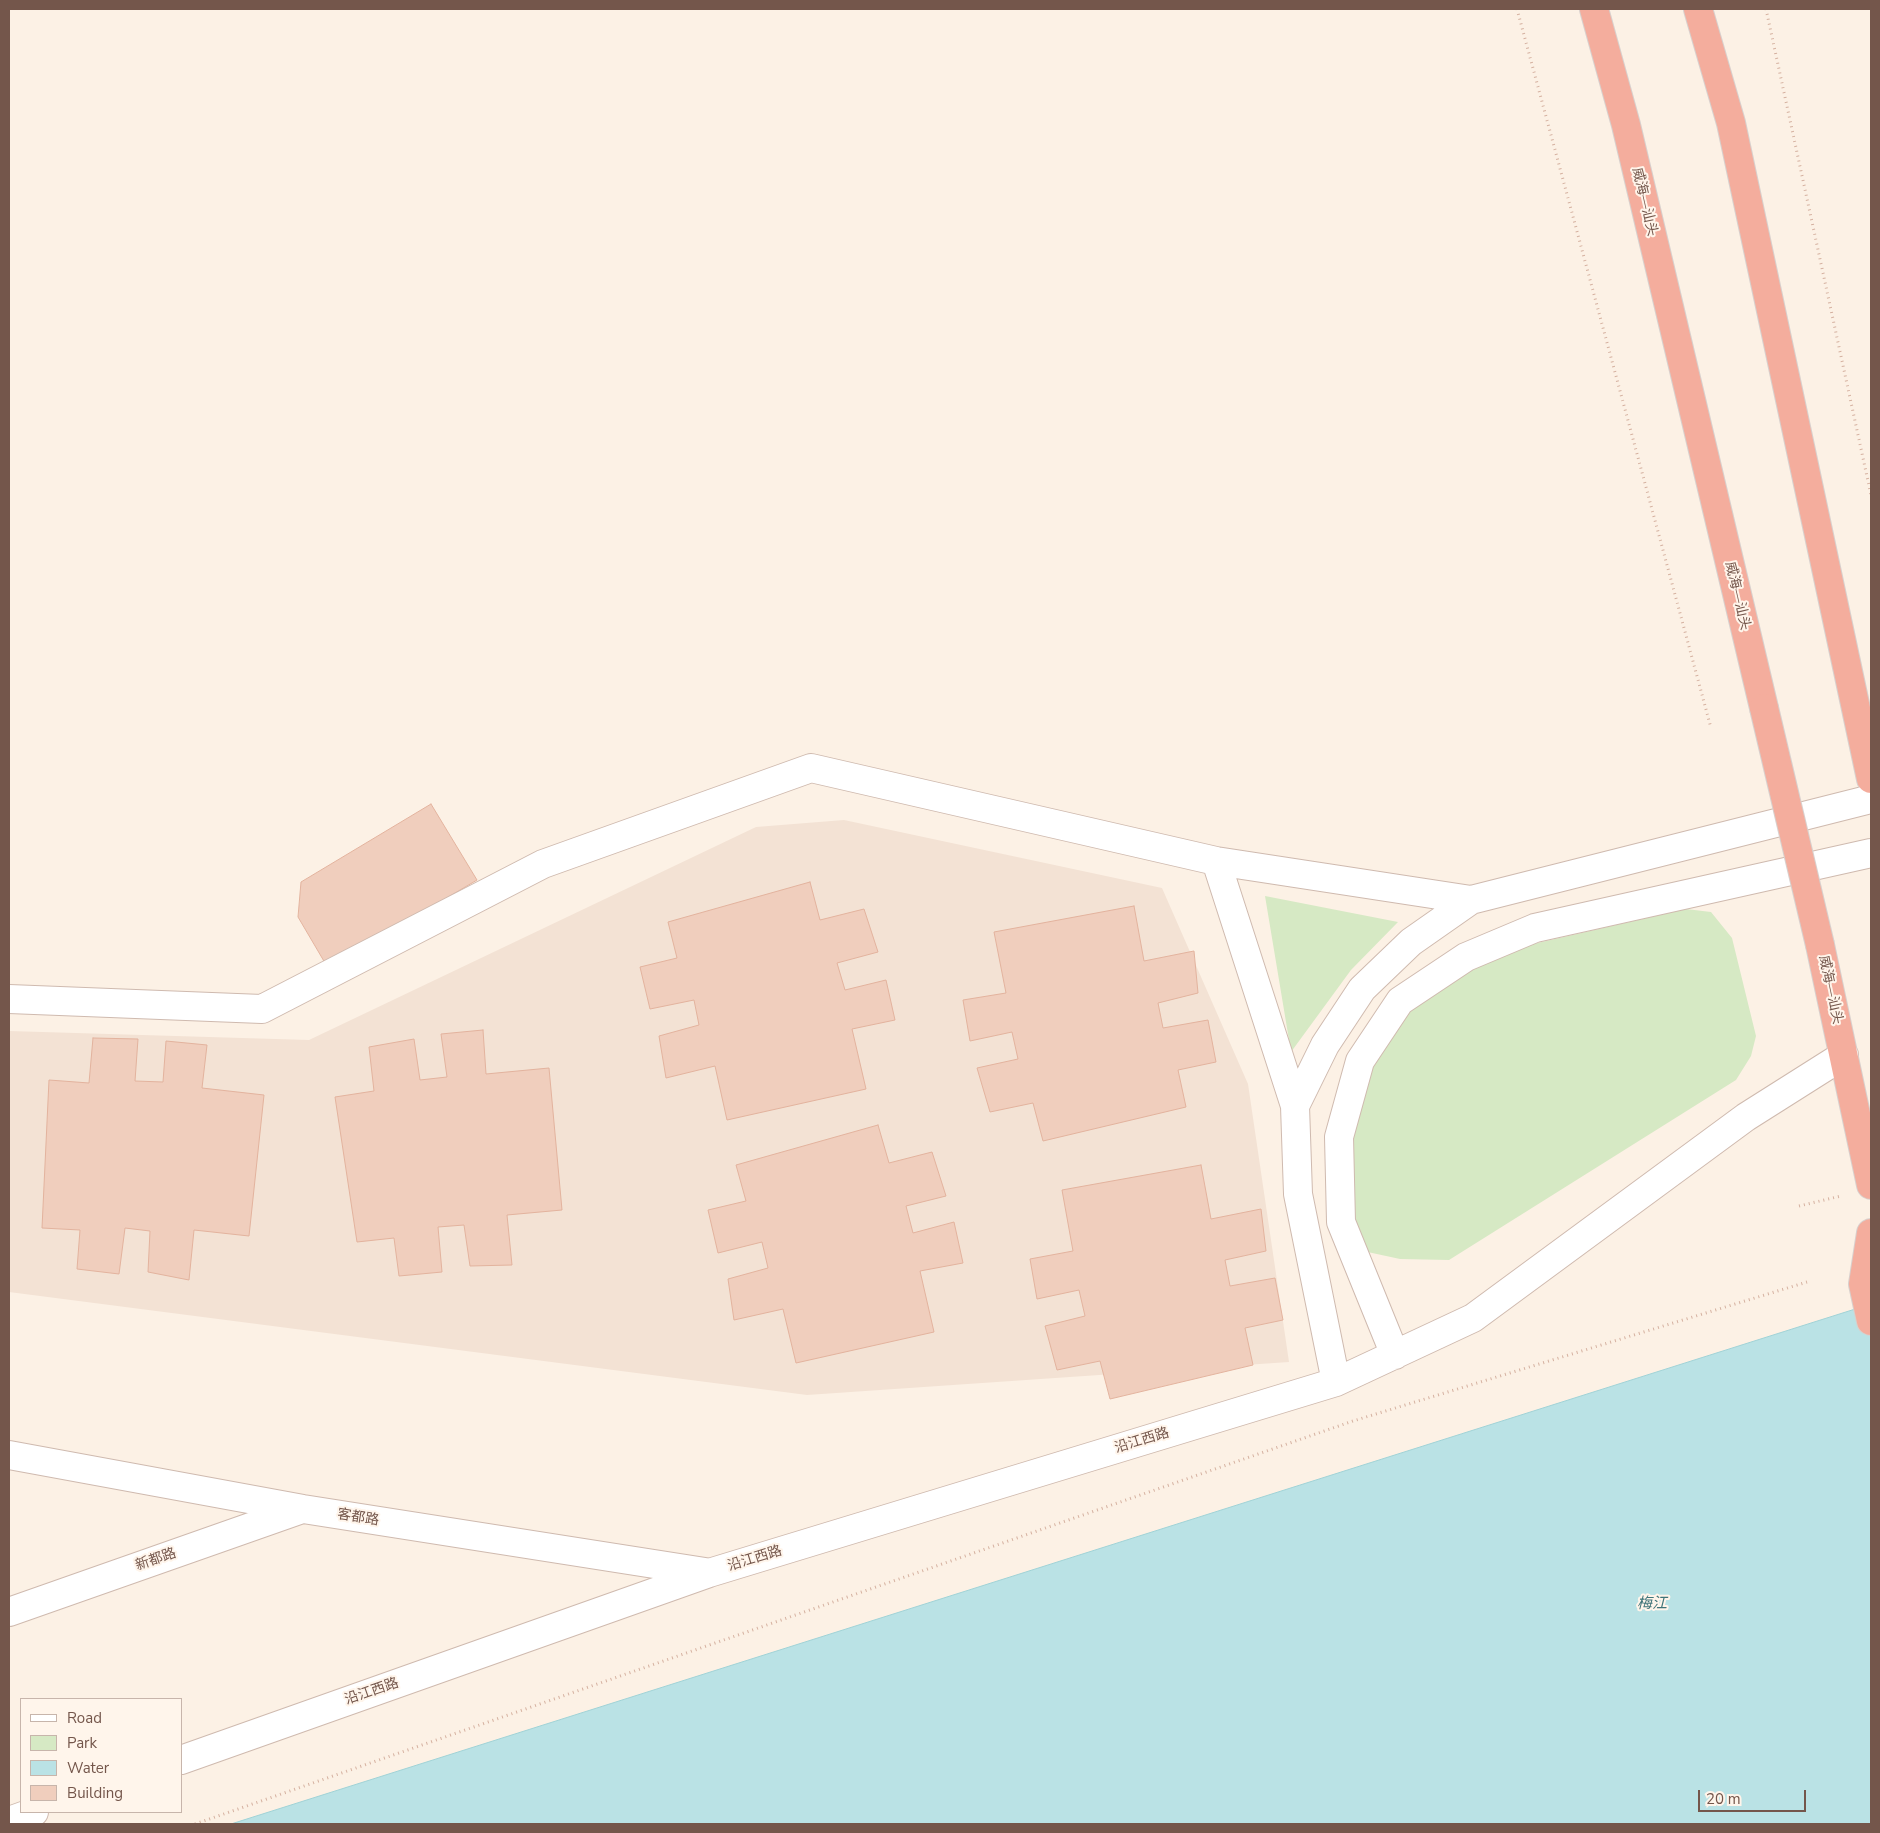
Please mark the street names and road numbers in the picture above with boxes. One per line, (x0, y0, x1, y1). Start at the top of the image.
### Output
street label: 威海—汕头 (1628, 166, 1660, 238)
street label: 威海—汕头 (1721, 560, 1753, 632)
street label: 威海—汕头 (1815, 954, 1845, 1026)
street label: 沿江西路 (1113, 1425, 1171, 1457)
street label: 客都路 (336, 1506, 380, 1530)
street label: 沿江西路 (726, 1543, 784, 1575)
street label: 新都路 (133, 1545, 179, 1575)
street label: 沿江西路 (343, 1675, 401, 1709)

